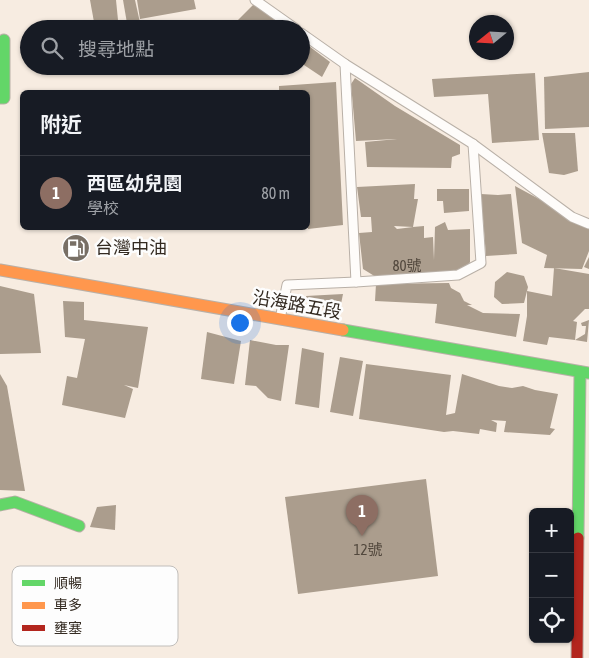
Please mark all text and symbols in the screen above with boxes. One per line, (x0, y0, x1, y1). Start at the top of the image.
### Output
north arrow (469, 15, 514, 60)
search box (20, 20, 310, 75)
icon: search (38, 34, 66, 62)
text: 搜尋地點 (78, 38, 154, 60)
text: 附近 (40, 112, 82, 136)
text: 西區幼兒園 (87, 172, 182, 194)
text: 1 (52, 184, 60, 202)
text: 80 m (261, 184, 290, 202)
text: 學校 (87, 199, 119, 217)
fuel station icon: 台灣中油 (61, 233, 91, 263)
place label: 台灣中油 (95, 237, 167, 258)
house number: 80號 (392, 257, 422, 274)
street label: 沿海路五段 (251, 286, 343, 323)
your location (227, 310, 253, 336)
pin: 1 (346, 495, 378, 536)
map controls (529, 508, 574, 643)
button: + (529, 508, 574, 553)
house number: 12號 (353, 541, 383, 558)
button: − (529, 553, 574, 598)
legend (12, 566, 178, 646)
text: 順暢 (54, 575, 82, 591)
text: 車多 (54, 597, 82, 613)
button: locate (529, 598, 574, 643)
text: 壅塞 (54, 620, 82, 636)

